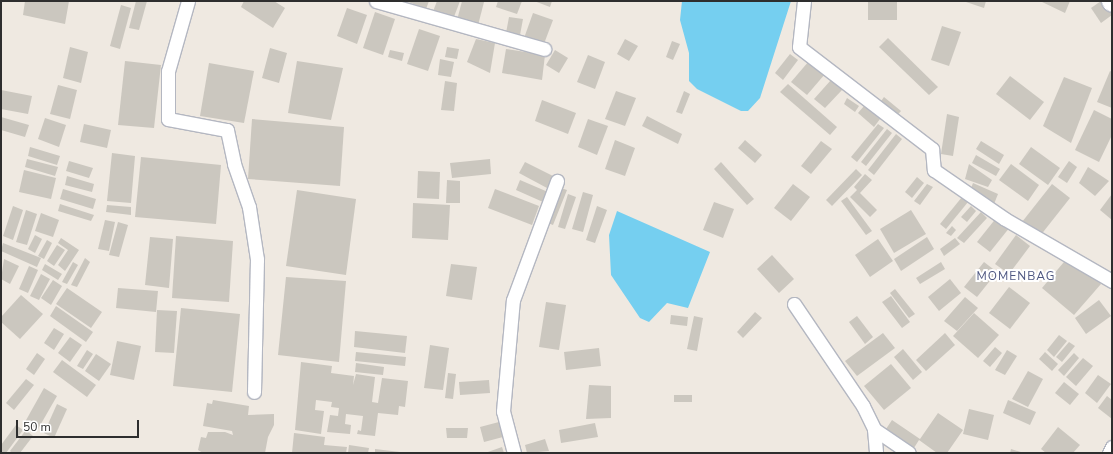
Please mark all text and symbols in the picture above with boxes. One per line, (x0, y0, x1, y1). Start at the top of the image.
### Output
district label: MOMENBAG (977, 270, 1055, 284)
scale bar (18, 412, 141, 438)
text: 50 m (23, 419, 51, 435)

